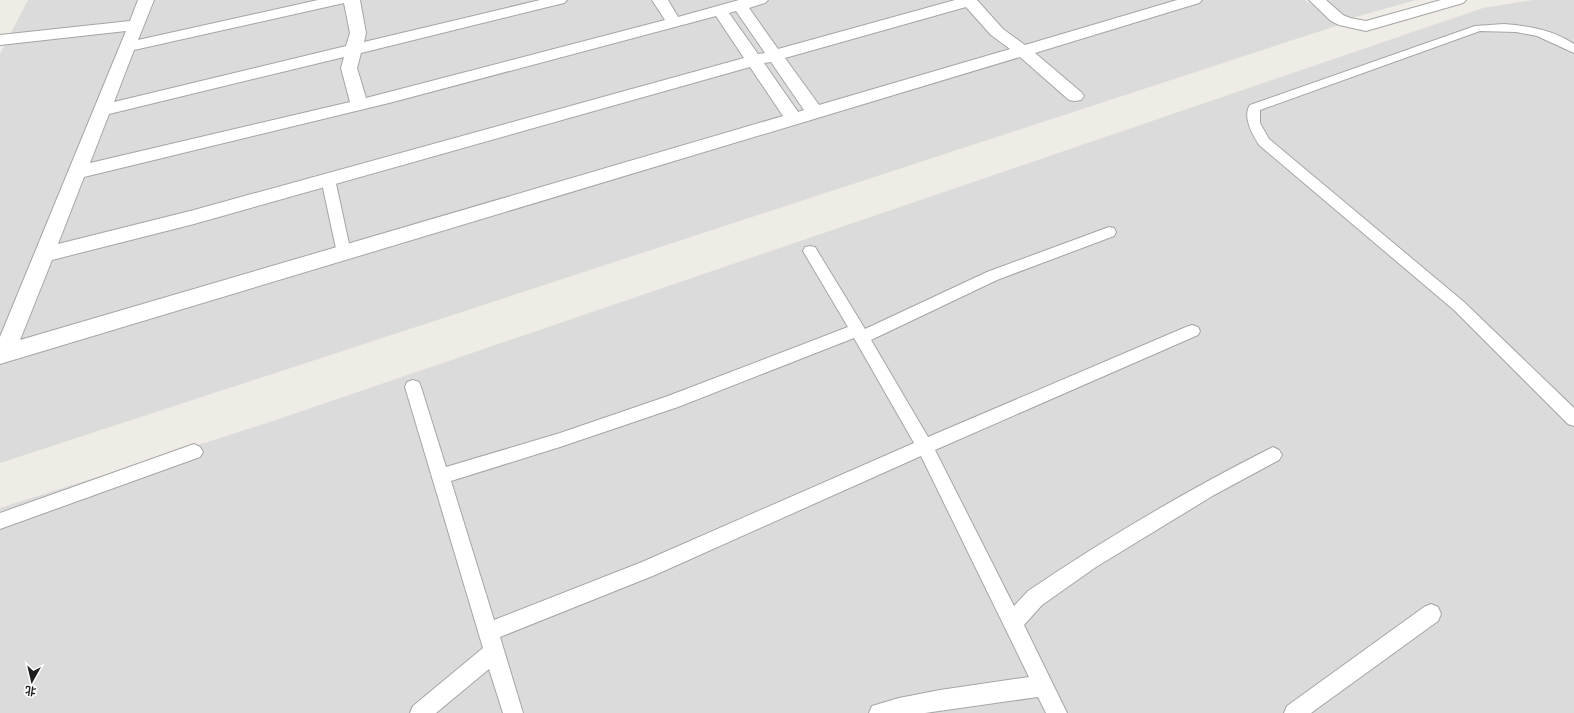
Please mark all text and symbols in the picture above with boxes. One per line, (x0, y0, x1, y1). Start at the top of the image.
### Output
north arrow (12, 661, 52, 701)
text: 北 (24, 682, 37, 700)

